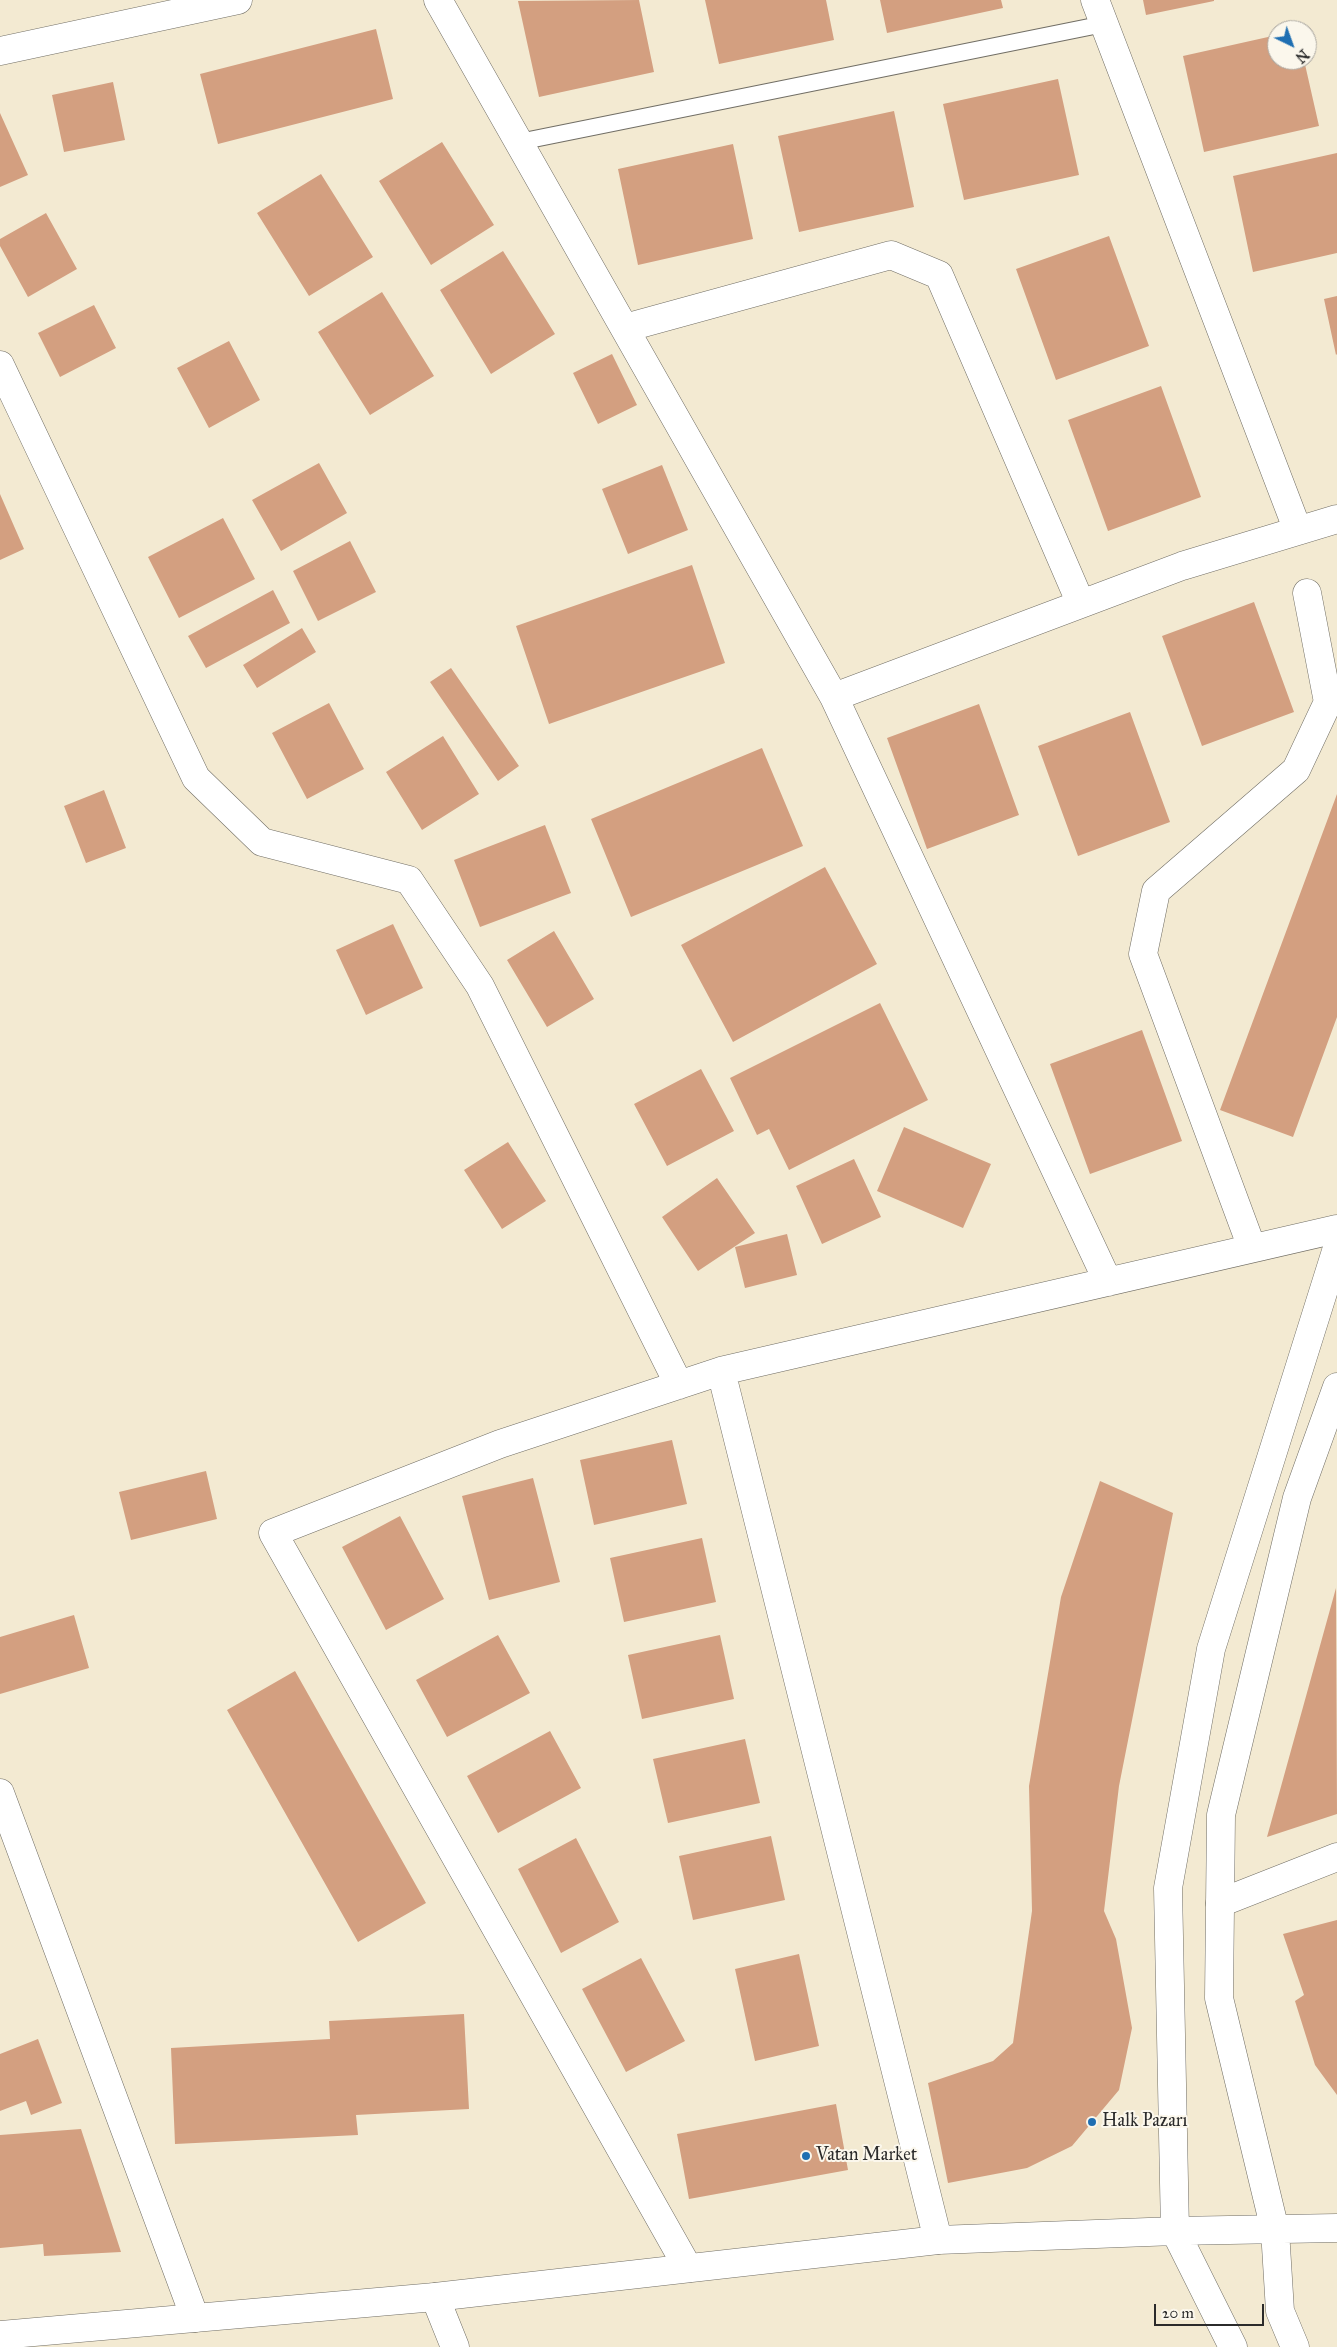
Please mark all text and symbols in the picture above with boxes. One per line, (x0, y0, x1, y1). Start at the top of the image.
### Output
north arrow (1267, 20, 1317, 70)
text: N (1292, 45, 1312, 66)
place label: Halk Pazarı (1102, 2111, 1187, 2133)
marker: Halk Pazarı (1086, 2116, 1098, 2128)
place label: Vatan Market (816, 2145, 917, 2167)
marker: Vatan Market (800, 2150, 812, 2162)
scale bar (1157, 2294, 1267, 2326)
text: 20 m (1162, 2304, 1194, 2322)

